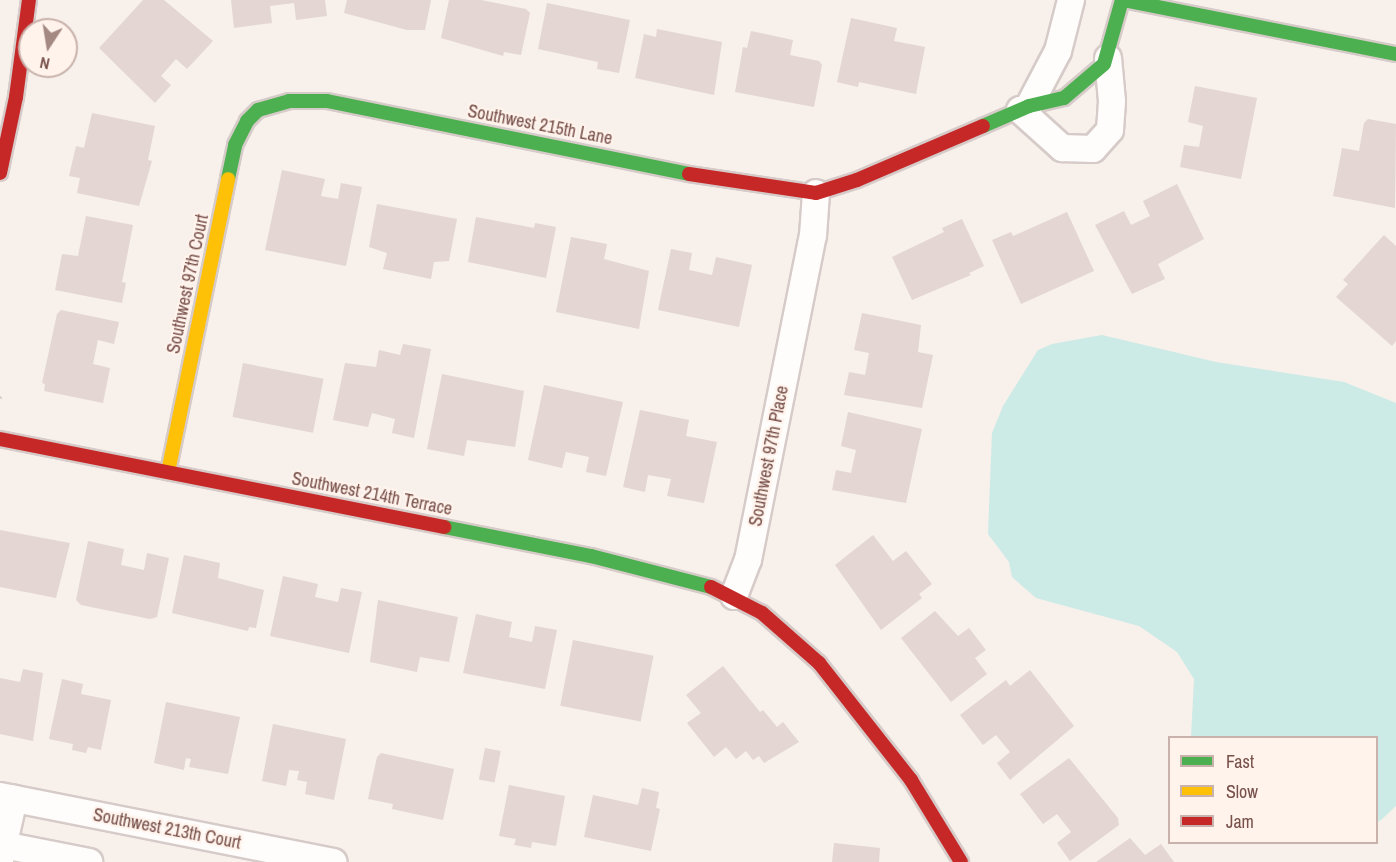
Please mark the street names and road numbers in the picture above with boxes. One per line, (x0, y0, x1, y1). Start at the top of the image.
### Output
street label: Southwest 215th Lane (466, 100, 614, 150)
street label: Southwest 97th Court (163, 212, 213, 356)
street label: Southwest 97th Place (745, 384, 793, 528)
street label: Southwest 214th Terrace (290, 468, 454, 520)
street label: Southwest 213th Court (91, 804, 243, 854)

